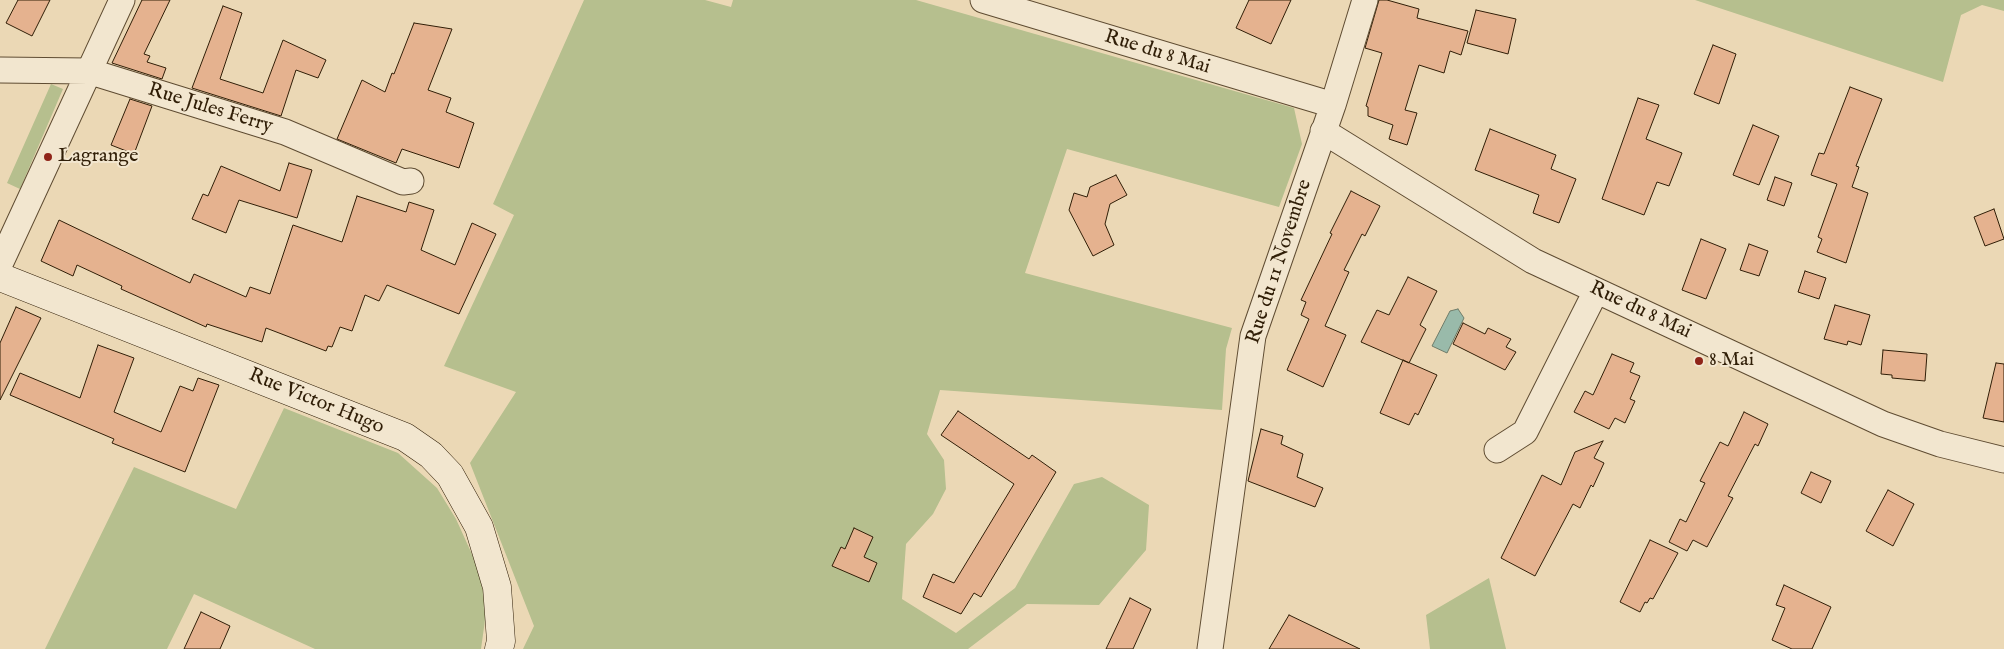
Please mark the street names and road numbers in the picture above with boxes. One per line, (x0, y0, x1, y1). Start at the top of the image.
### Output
street label: Rue du 8 Mai (1101, 26, 1213, 80)
street label: Rue Jules Ferry (145, 79, 275, 139)
street label: Rue du 11 Novembre (1242, 177, 1318, 347)
street label: Rue du 8 Mai (1585, 277, 1695, 345)
street label: Rue Victor Hugo (245, 364, 387, 440)

